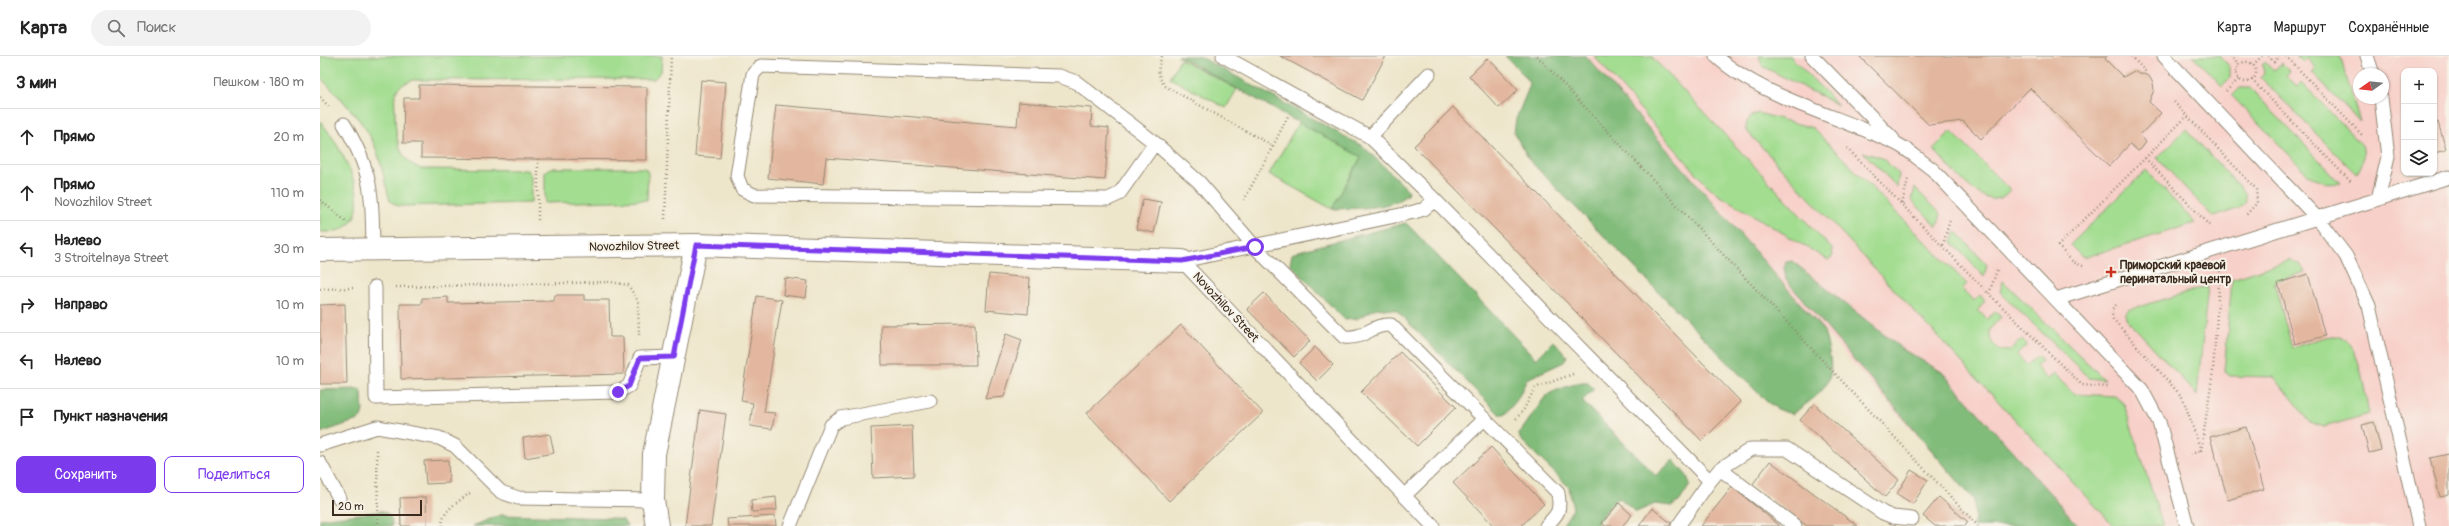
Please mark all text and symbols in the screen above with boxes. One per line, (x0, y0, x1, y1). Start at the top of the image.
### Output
search box (91, 10, 371, 46)
text: Карта (20, 16, 67, 40)
icon: search (105, 17, 127, 39)
text: Поиск (137, 18, 176, 37)
text: Карта (2217, 19, 2252, 36)
text: Маршрут (2274, 19, 2326, 36)
text: Сохранённые (2348, 19, 2429, 36)
north arrow (2353, 68, 2389, 104)
map controls (2401, 68, 2437, 176)
button: + (2401, 68, 2437, 104)
text: 3 мин (16, 72, 56, 93)
text: Пешком · 180 m (214, 74, 304, 90)
button: − (2401, 104, 2437, 140)
icon: ahead (16, 126, 38, 148)
text: Прямо (54, 127, 95, 146)
text: 20 m (273, 129, 304, 145)
button: layers (2401, 140, 2437, 176)
text: Прямо (54, 175, 95, 194)
icon: ahead (16, 182, 38, 204)
text: 110 m (271, 185, 304, 201)
text: Novozhilov Street (54, 194, 152, 210)
text: Налево (54, 231, 101, 250)
icon: left (16, 238, 38, 260)
street label: Novozhilov Street (589, 238, 679, 255)
route start (1246, 238, 1264, 256)
text: 30 m (274, 241, 304, 257)
text: 3 Stroitelnaya Street (54, 250, 168, 266)
place label: Приморский краевой перинатальный центр (2120, 258, 2232, 287)
marker: Приморский краевой перинатальный центр (2105, 266, 2117, 278)
street label: Novozhilov Street (1189, 269, 1262, 346)
icon: right (16, 294, 38, 316)
text: Направо (54, 295, 108, 314)
text: 10 m (276, 297, 304, 313)
icon: left (16, 350, 38, 372)
text: Налево (54, 351, 101, 370)
text: 10 m (276, 353, 304, 369)
route end (609, 383, 627, 401)
icon: arrive (16, 406, 38, 428)
text: Пункт назначения (54, 407, 168, 426)
button: Сохранить (16, 456, 156, 493)
button: Поделиться (164, 456, 304, 493)
scale bar (332, 498, 422, 517)
text: 20 m (338, 500, 364, 513)

